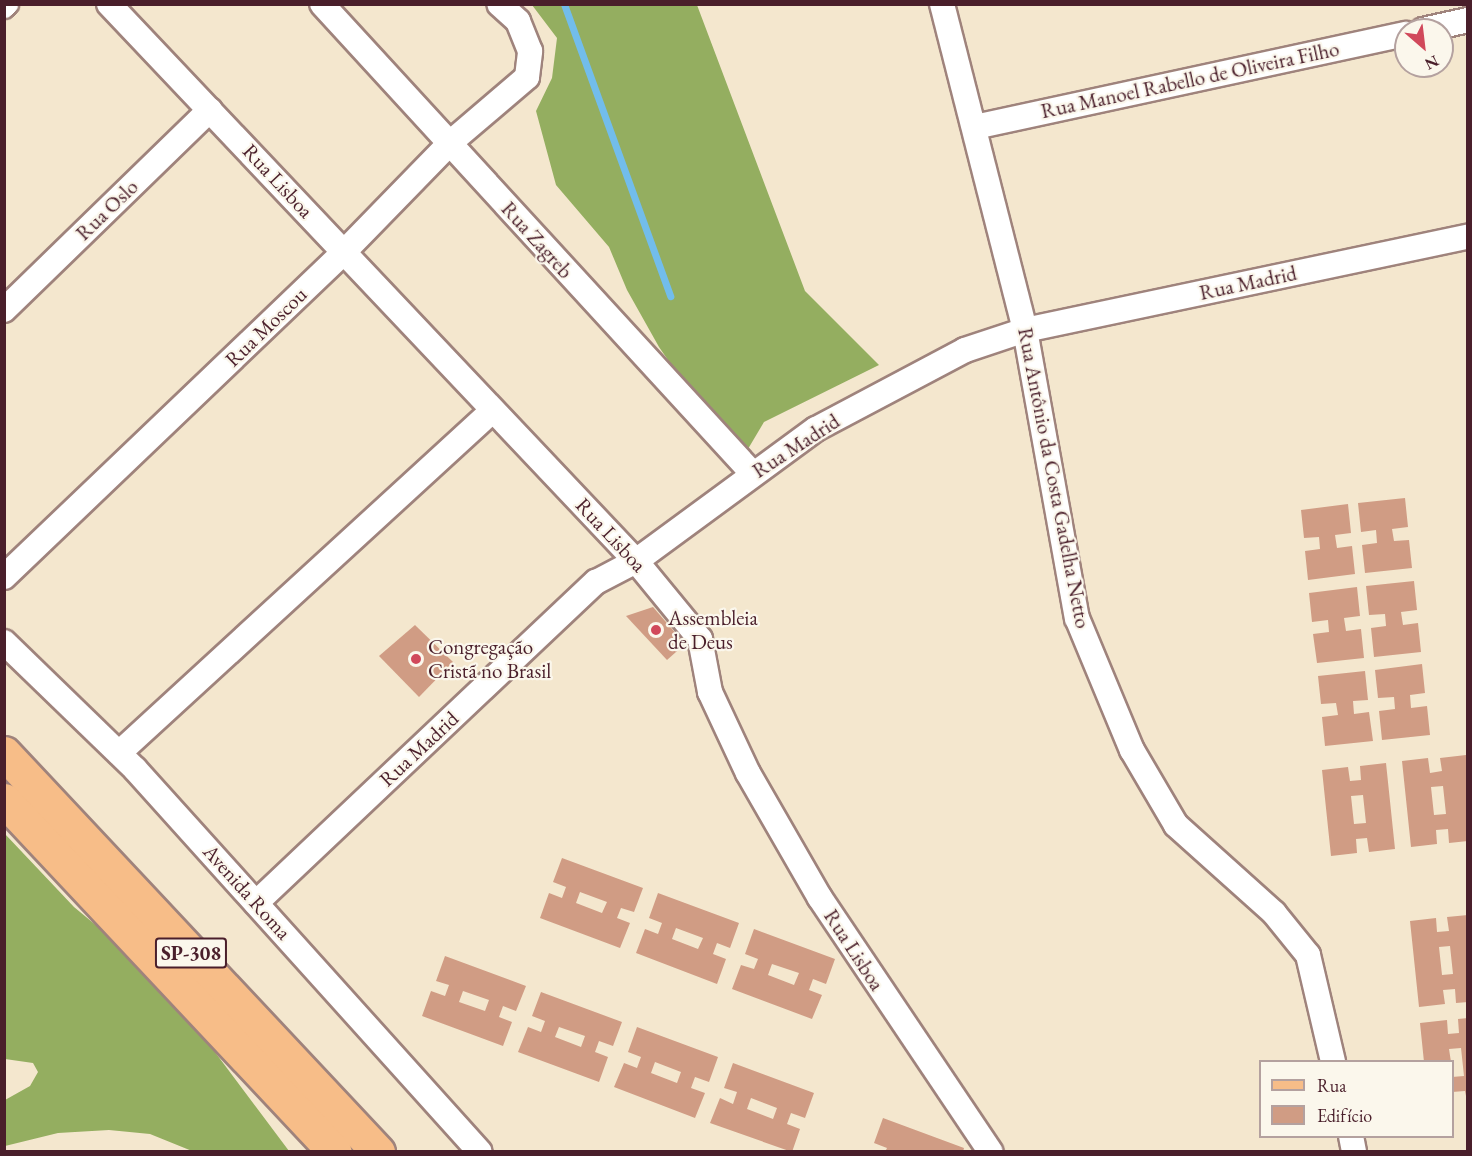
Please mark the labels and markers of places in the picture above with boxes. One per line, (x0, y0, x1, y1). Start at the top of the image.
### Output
place label: Assembleia de Deus (668, 605, 758, 655)
marker: Assembleia de Deus (649, 623, 663, 637)
place label: Congregação Cristã no Brasil (428, 634, 551, 684)
marker: Congregação Cristã no Brasil (409, 652, 423, 666)

